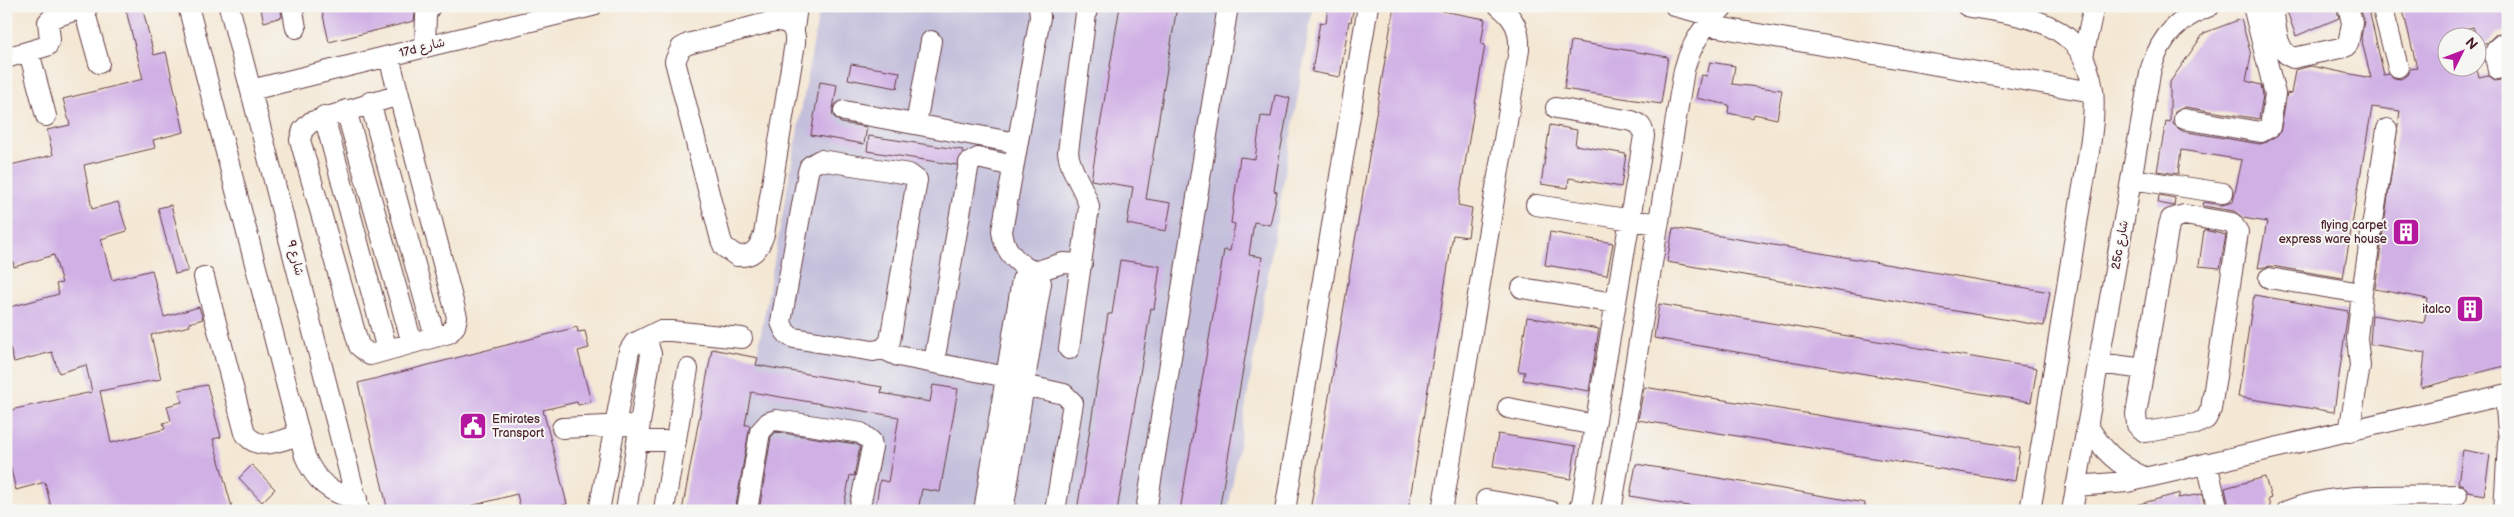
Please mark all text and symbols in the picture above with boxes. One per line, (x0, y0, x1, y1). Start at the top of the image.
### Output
north arrow (2436, 28, 2486, 78)
text: N (2461, 34, 2481, 53)
street label: 17d شارع (398, 35, 447, 62)
building icon: flying carpet express ware house (2391, 217, 2421, 247)
place label: flying carpet express ware house (2279, 218, 2387, 247)
street label: 25c شارع (2108, 219, 2133, 271)
street label: شارع 9 (282, 239, 307, 278)
building icon: italco (2455, 294, 2485, 324)
place label: italco (2422, 302, 2451, 317)
public building icon: Emirates Transport (458, 411, 488, 441)
place label: Emirates Transport (492, 412, 544, 441)

